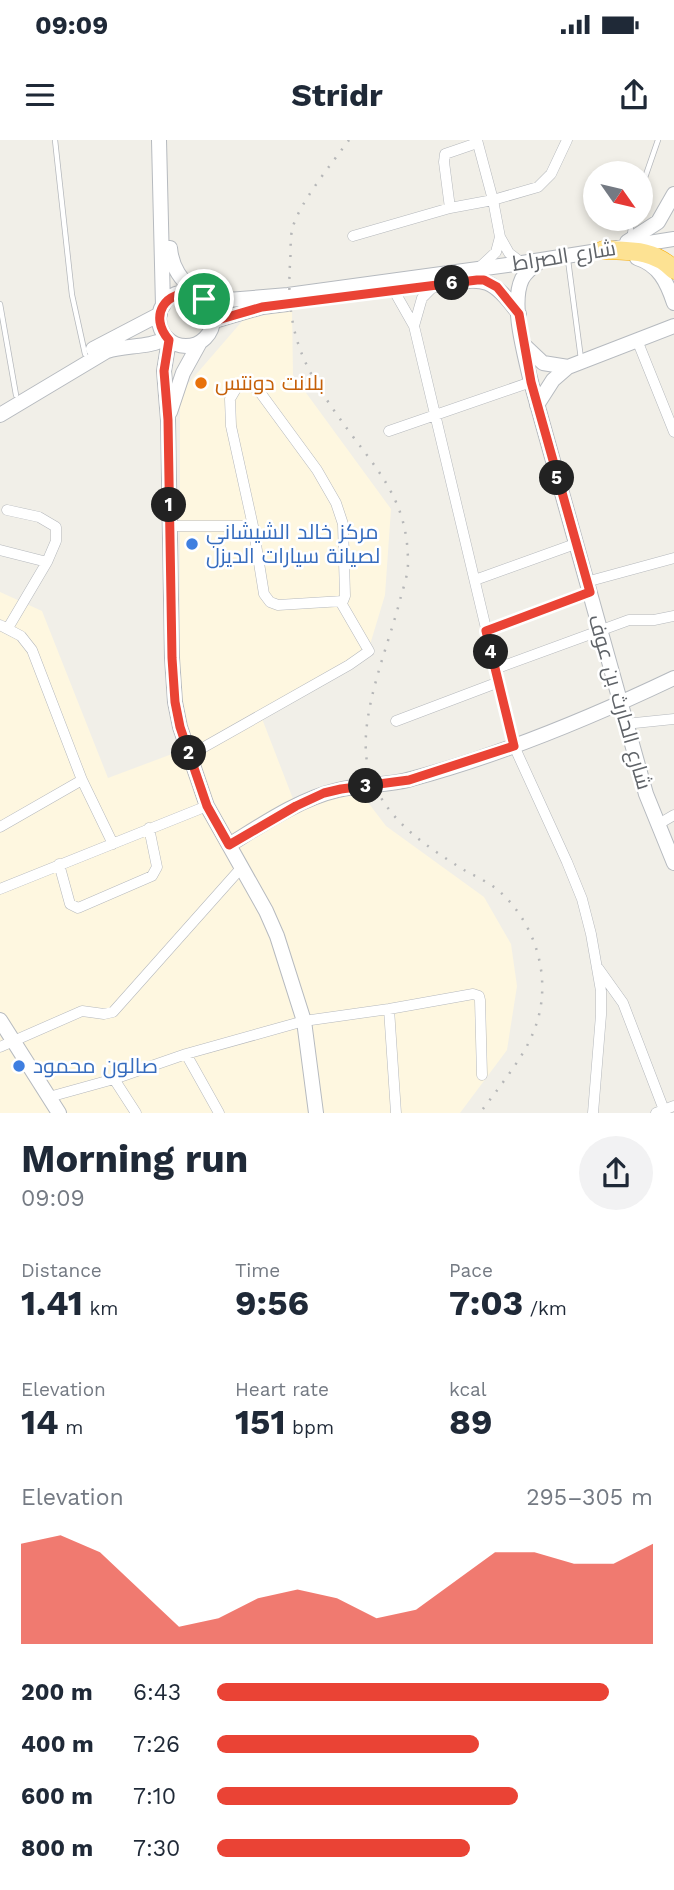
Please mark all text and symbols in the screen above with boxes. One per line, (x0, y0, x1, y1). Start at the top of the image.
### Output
text: 09:09 (35, 10, 108, 40)
icon: menu (21, 76, 59, 114)
text: Stridr (291, 76, 383, 114)
icon: share (615, 76, 653, 114)
north arrow (583, 161, 653, 231)
map controls (583, 161, 653, 231)
street label: شارع الصراط (510, 235, 618, 278)
pin: 6 (434, 265, 470, 300)
pin (174, 269, 234, 329)
text: 6 (446, 271, 457, 294)
icon: arrive (185, 280, 223, 318)
place label: بلانت دونتس (215, 370, 324, 396)
marker: بلانت دونتس (193, 375, 209, 391)
pin: 5 (540, 460, 574, 496)
text: 5 (551, 466, 562, 489)
pin: 1 (152, 488, 186, 522)
text: 1 (164, 493, 173, 516)
place label: مركز خالد الشيشاني لصيانة سيارات الديزل (206, 519, 380, 569)
marker: مركز خالد الشيشاني لصيانة سيارات الديزل (184, 536, 200, 552)
street label: شارع الحارث بن عوف (582, 611, 657, 793)
pin: 4 (474, 634, 508, 670)
text: 4 (484, 640, 497, 663)
pin: 2 (172, 736, 206, 770)
text: 2 (183, 741, 194, 764)
pin: 3 (348, 768, 384, 804)
text: 3 (360, 774, 371, 797)
place label: صالون محمود (33, 1053, 158, 1079)
marker: صالون محمود (11, 1058, 27, 1074)
button: share (579, 1136, 653, 1210)
text: Morning run (21, 1137, 248, 1181)
text: 09:09 (21, 1185, 85, 1212)
text: Distance (21, 1259, 102, 1282)
text: Time (235, 1259, 280, 1282)
text: Pace (449, 1259, 493, 1282)
text: 1.41 (21, 1282, 83, 1324)
text: 9:56 (235, 1282, 309, 1324)
text: 7:03 (449, 1282, 523, 1324)
text: km (83, 1297, 118, 1320)
text: /km (523, 1297, 567, 1320)
text: Elevation (21, 1378, 106, 1401)
text: Heart rate (235, 1378, 329, 1401)
text: kcal (449, 1378, 487, 1401)
text: 14 (21, 1401, 59, 1443)
text: 151 (235, 1401, 286, 1443)
text: 89 (449, 1401, 493, 1443)
text: m (59, 1416, 83, 1439)
text: bpm (286, 1416, 334, 1439)
text: Elevation (21, 1484, 124, 1511)
text: 295–305 m (526, 1484, 653, 1511)
text: 200 m (21, 1679, 93, 1706)
text: 6:43 (133, 1679, 181, 1706)
text: 400 m (21, 1731, 94, 1758)
text: 7:26 (133, 1731, 180, 1758)
text: 600 m (21, 1783, 93, 1810)
text: 7:10 (133, 1783, 176, 1810)
text: 800 m (21, 1835, 93, 1862)
text: 7:30 (133, 1835, 180, 1862)

